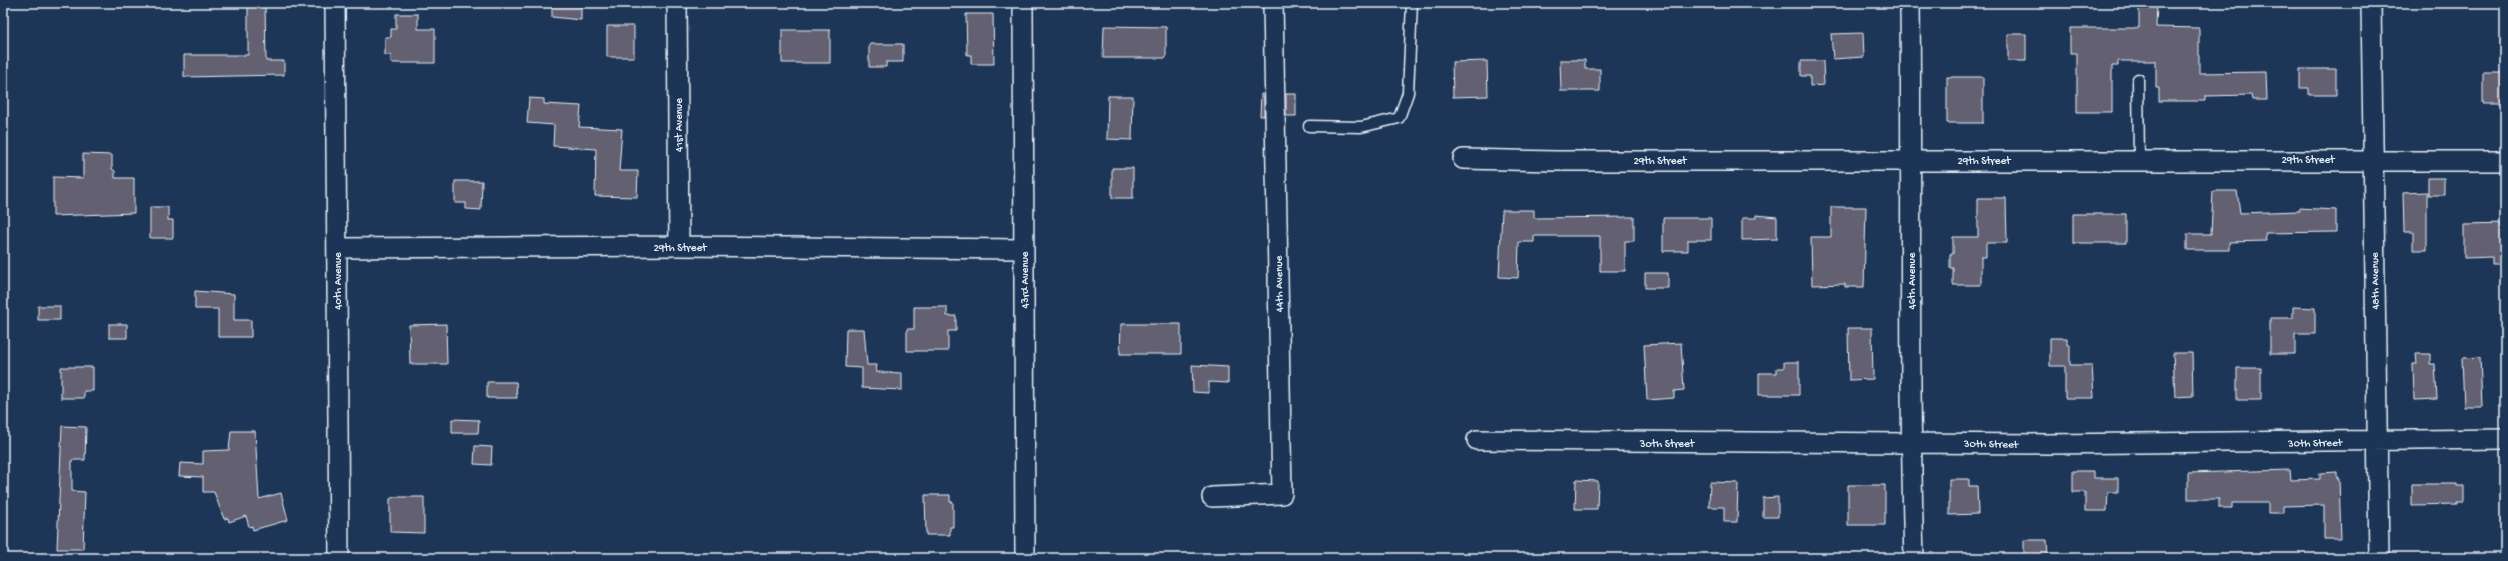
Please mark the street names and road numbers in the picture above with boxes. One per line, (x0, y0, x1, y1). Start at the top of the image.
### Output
street label: 41st Avenue (674, 98, 686, 152)
street label: 29th Street (2281, 155, 2336, 167)
street label: 29th Street (1633, 156, 1688, 168)
street label: 29th Street (1957, 156, 2012, 168)
street label: 29th Street (653, 243, 708, 255)
street label: 43rd Avenue (1020, 251, 1032, 308)
street label: 40th Avenue (333, 252, 345, 310)
street label: 46th Avenue (1907, 252, 1919, 309)
street label: 48th Avenue (2369, 252, 2382, 310)
street label: 44th Avenue (1274, 255, 1286, 312)
street label: 30th Street (2287, 438, 2344, 450)
street label: 30th Street (1639, 439, 1696, 451)
street label: 30th Street (1963, 439, 2020, 451)

